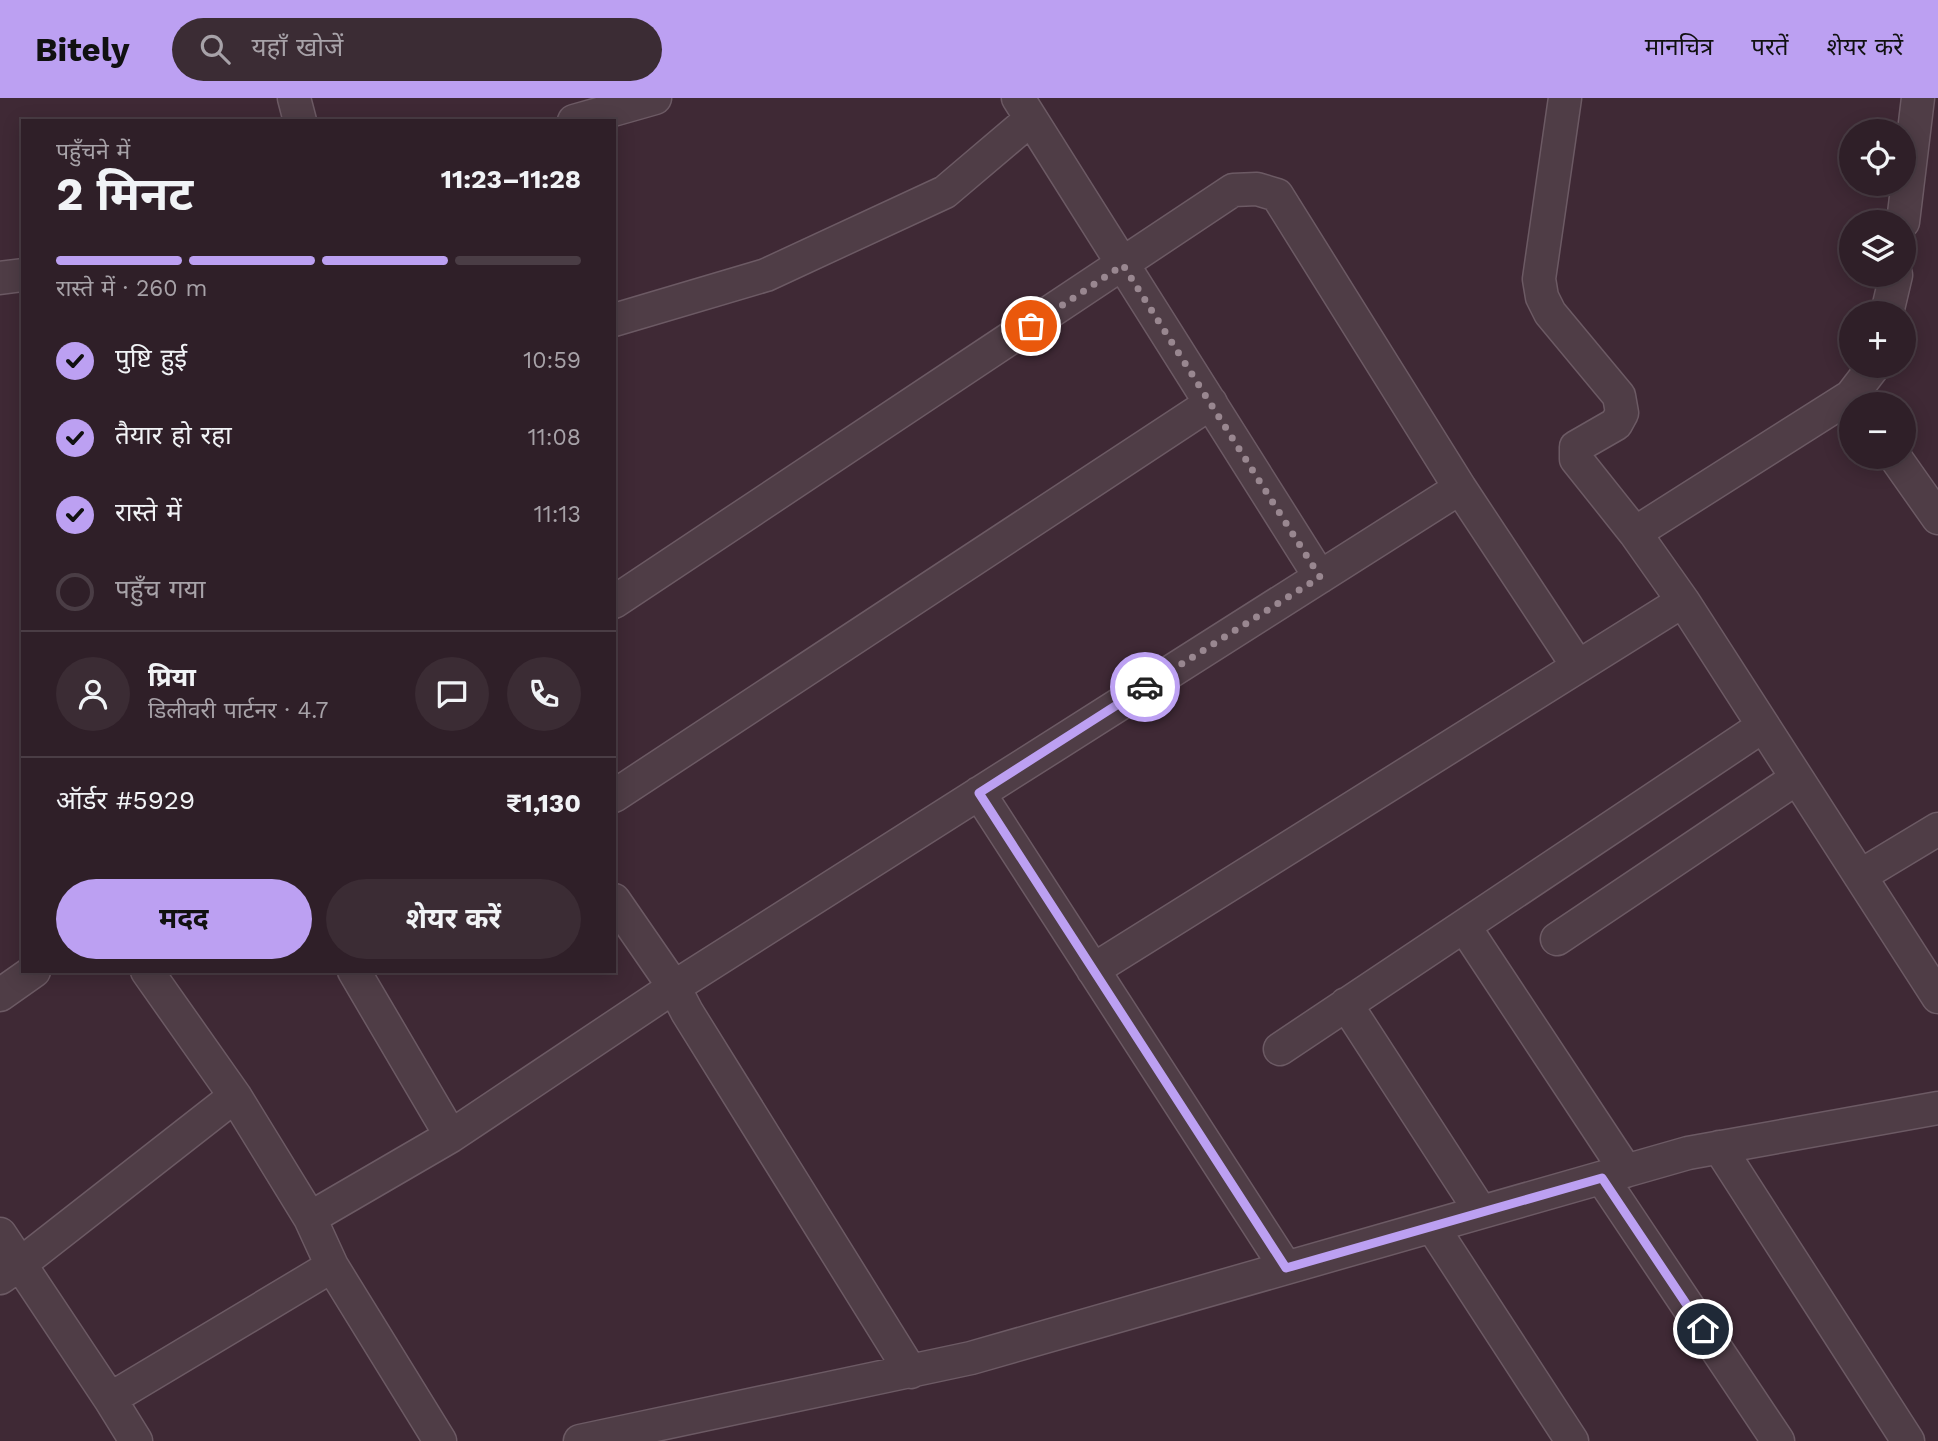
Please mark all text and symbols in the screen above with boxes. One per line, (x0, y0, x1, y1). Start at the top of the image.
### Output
search box (172, 18, 662, 81)
text: Bitely (35, 30, 130, 69)
icon: search (196, 30, 234, 68)
text: यहाँ खोजें (252, 32, 343, 62)
text: मानचित्र (1645, 33, 1713, 61)
text: परतें (1751, 33, 1789, 61)
text: शेयर करें (1827, 33, 1903, 61)
map controls (1839, 119, 1916, 469)
button: locate (1839, 119, 1916, 196)
text: पहुँचने में (56, 138, 130, 165)
text: 11:23–11:28 (441, 164, 581, 194)
text: 2 मिनट (56, 167, 193, 221)
button: layers (1839, 210, 1916, 287)
text: रास्ते में · 260 m (56, 275, 207, 302)
pin (1001, 296, 1061, 356)
button: + (1839, 301, 1916, 378)
icon: bag (1012, 307, 1050, 345)
icon: check (56, 342, 94, 380)
text: पुष्टि हुई (115, 343, 187, 373)
text: 10:59 (523, 347, 581, 374)
button: − (1839, 392, 1916, 469)
icon: check (56, 419, 94, 457)
text: तैयार हो रहा (115, 420, 232, 450)
text: 11:08 (528, 424, 581, 451)
icon: check (56, 496, 94, 534)
text: रास्ते में (115, 497, 182, 527)
text: 11:13 (534, 501, 581, 528)
text: पहुँच गया (115, 574, 205, 604)
courier (1110, 652, 1180, 722)
button: person (56, 657, 130, 731)
button: chat (415, 657, 489, 731)
button: phone (507, 657, 581, 731)
text: प्रिया (148, 662, 196, 692)
icon: car (1126, 668, 1164, 706)
text: डिलीवरी पार्टनर · 4.7 (148, 697, 328, 724)
text: ऑर्डर #5929 (56, 785, 195, 815)
text: ₹1,130 (506, 788, 581, 818)
button: मदद (56, 879, 312, 959)
button: शेयर करें (326, 879, 581, 959)
pin (1673, 1299, 1733, 1359)
icon: home (1684, 1310, 1722, 1348)

